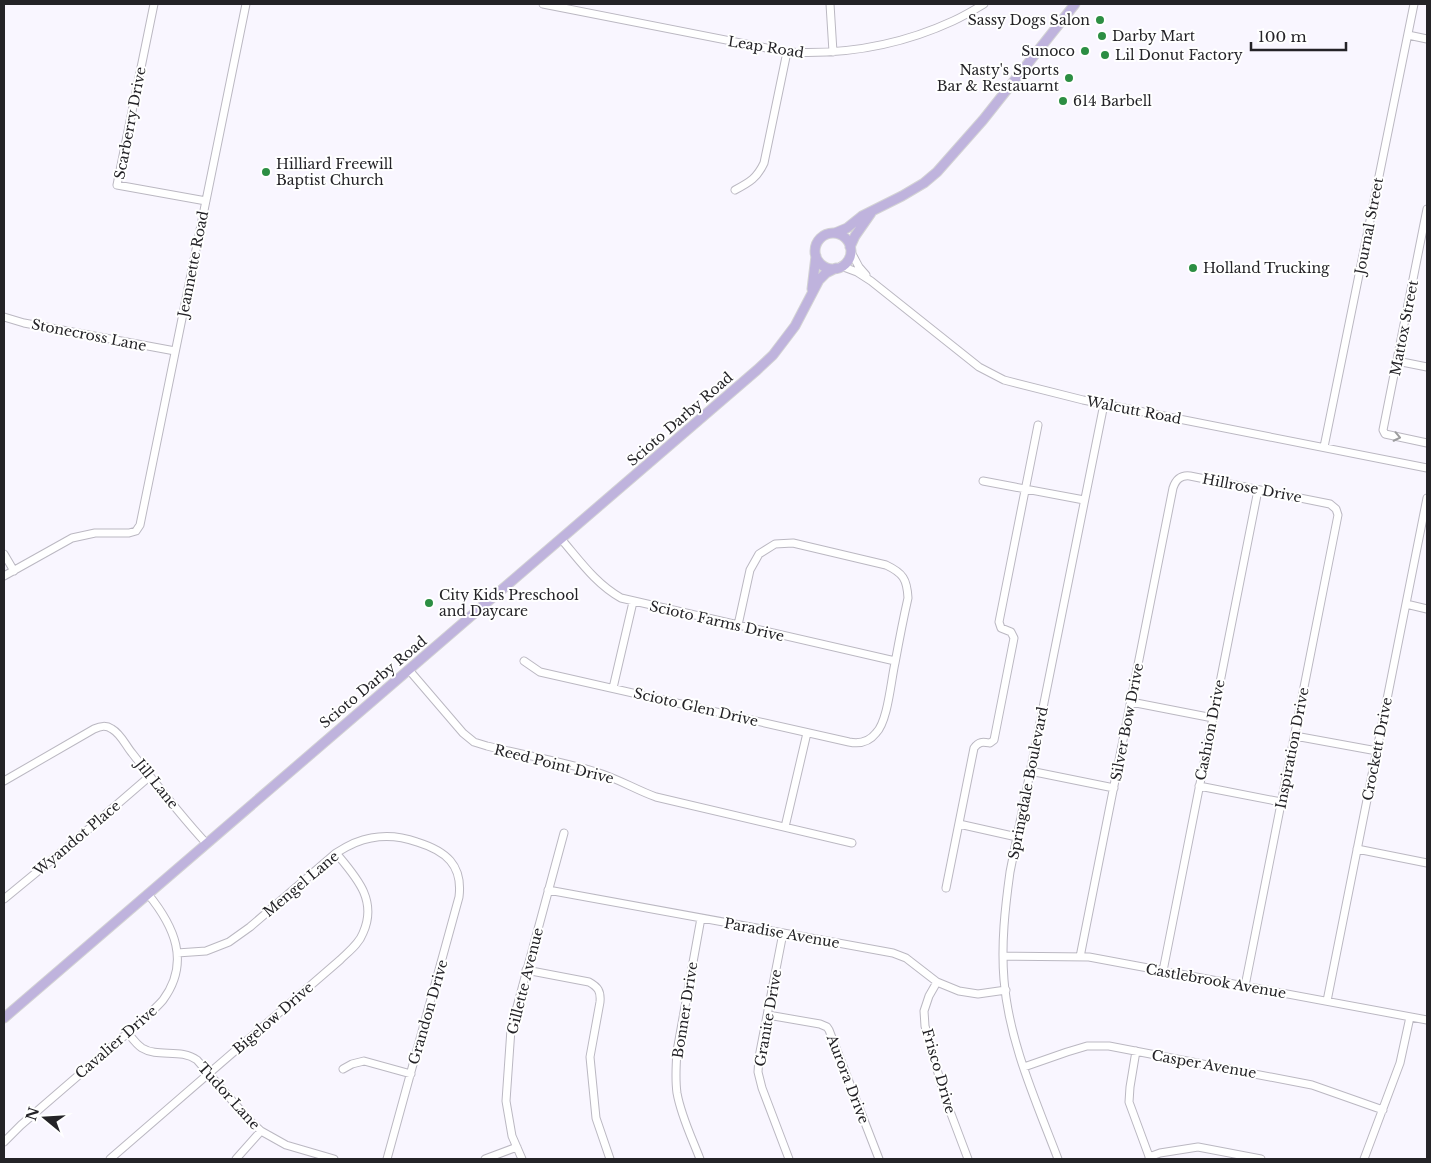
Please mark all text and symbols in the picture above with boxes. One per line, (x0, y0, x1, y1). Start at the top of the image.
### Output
place label: Sassy Dogs Salon (968, 11, 1090, 29)
marker: Sassy Dogs Salon (1094, 14, 1106, 26)
scale bar (1251, 20, 1346, 52)
place label: Darby Mart (1112, 27, 1196, 45)
text: 100 m (1258, 27, 1307, 46)
marker: Darby Mart (1096, 30, 1108, 42)
street label: Leap Road (727, 32, 806, 62)
place label: Sunoco (1021, 42, 1075, 60)
marker: Sunoco (1079, 45, 1091, 57)
place label: Lil Donut Factory (1115, 46, 1243, 64)
marker: Lil Donut Factory (1099, 49, 1111, 61)
place label: Nasty's Sports Bar & Restauarnt (937, 61, 1060, 95)
street label: Scarberry Drive (110, 65, 150, 181)
marker: Nasty's Sports Bar & Restauarnt (1063, 72, 1075, 84)
place label: 614 Barbell (1073, 92, 1152, 110)
marker: 614 Barbell (1057, 95, 1069, 107)
place label: Hilliard Freewill Baptist Church (276, 155, 393, 189)
marker: Hilliard Freewill Baptist Church (260, 166, 272, 178)
street label: Journal Street (1350, 175, 1387, 278)
street label: Jeannette Road (173, 209, 212, 321)
place label: Holland Trucking (1203, 259, 1330, 277)
marker: Holland Trucking (1187, 262, 1199, 274)
street label: Mattox Street (1386, 278, 1422, 377)
street label: Stonecross Lane (30, 315, 148, 355)
street label: Scioto Darby Road (623, 368, 737, 470)
street label: Walcutt Road (1084, 392, 1184, 428)
one-way arrow (1393, 431, 1401, 442)
street label: Hillrose Drive (1201, 470, 1303, 506)
place label: City Kids Preschool and Daycare (439, 586, 579, 620)
marker: City Kids Preschool and Daycare (423, 597, 435, 609)
street label: Scioto Farms Drive (648, 597, 786, 645)
street label: Scioto Darby Road (316, 632, 431, 732)
street label: Silver Bow Drive (1107, 661, 1147, 783)
street label: Cashion Drive (1191, 678, 1229, 782)
street label: Scioto Glen Drive (632, 684, 760, 730)
street label: Inspiration Drive (1271, 686, 1313, 810)
street label: Crockett Drive (1358, 696, 1396, 802)
street label: Springdale Boulevard (1004, 704, 1052, 861)
street label: Reed Point Drive (492, 740, 616, 788)
street label: Jill Lane (130, 754, 183, 813)
street label: Wyandot Place (29, 797, 124, 880)
street label: Mengel Lane (260, 847, 342, 921)
street label: Paradise Avenue (723, 914, 841, 952)
street label: Gillette Avenue (503, 926, 547, 1036)
street label: Grandon Drive (404, 957, 452, 1067)
street label: Bonner Drive (668, 960, 702, 1060)
street label: Castlebrook Avenue (1144, 960, 1288, 1002)
street label: Granite Drive (751, 968, 785, 1068)
street label: Bigelow Drive (229, 978, 317, 1058)
street label: Cavalier Drive (71, 1002, 161, 1082)
street label: Frisco Drive (918, 1026, 960, 1116)
street label: Aurora Drive (822, 1031, 873, 1126)
street label: Casper Avenue (1150, 1046, 1258, 1082)
street label: Tudor Lane (194, 1059, 264, 1133)
north arrow (20, 1093, 70, 1143)
text: N (22, 1105, 43, 1123)

